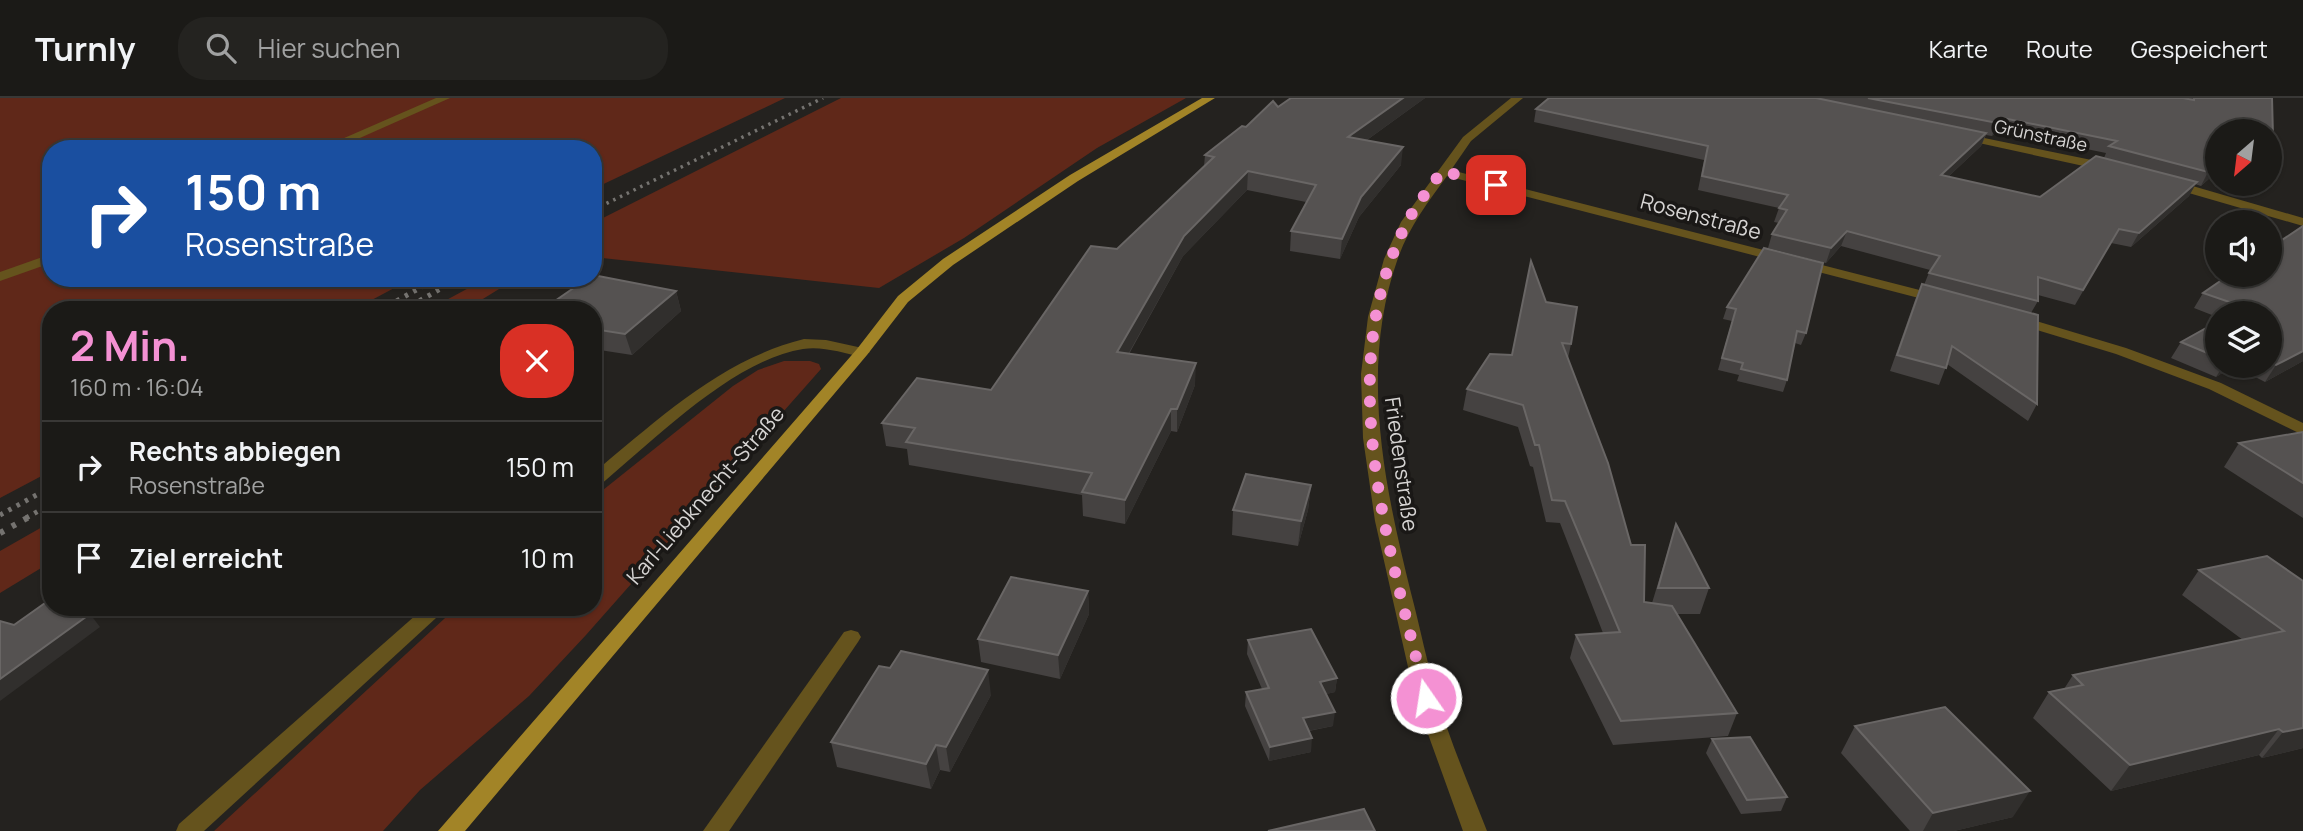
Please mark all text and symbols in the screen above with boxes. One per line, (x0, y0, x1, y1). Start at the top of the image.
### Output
search box (178, 17, 668, 80)
text: Turnly (35, 26, 136, 71)
icon: search (202, 29, 240, 67)
text: Hier suchen (258, 30, 400, 66)
text: Karte (1929, 32, 1988, 65)
text: Route (2026, 32, 2093, 65)
text: Gespeichert (2131, 32, 2268, 65)
street label: Grünstraße (1992, 113, 2090, 157)
north arrow (2205, 119, 2282, 196)
map controls (2205, 119, 2282, 378)
pin (1466, 155, 1526, 215)
text: 150 m (185, 158, 321, 225)
icon: arrive (1477, 166, 1515, 204)
icon: right (70, 168, 161, 259)
street label: Rosenstraße (1637, 186, 1765, 246)
button: sound (2205, 210, 2282, 287)
text: Rosenstraße (185, 222, 374, 266)
button: layers (2205, 301, 2282, 378)
text: 2 Min. (70, 316, 190, 374)
button: close (500, 324, 574, 398)
text: 160 m · 16:04 (70, 371, 204, 403)
street label: Friedenstraße (1379, 395, 1425, 533)
street label: Karl-Liebknecht-Straße (620, 400, 790, 590)
text: Rechts abbiegen (129, 433, 341, 469)
icon: right (70, 448, 108, 486)
text: 150 m (506, 449, 574, 485)
text: Rosenstraße (129, 469, 265, 501)
icon: arrive (70, 539, 108, 577)
text: Ziel erreicht (129, 540, 283, 576)
text: 10 m (521, 540, 574, 576)
position arrow (1389, 661, 1463, 735)

